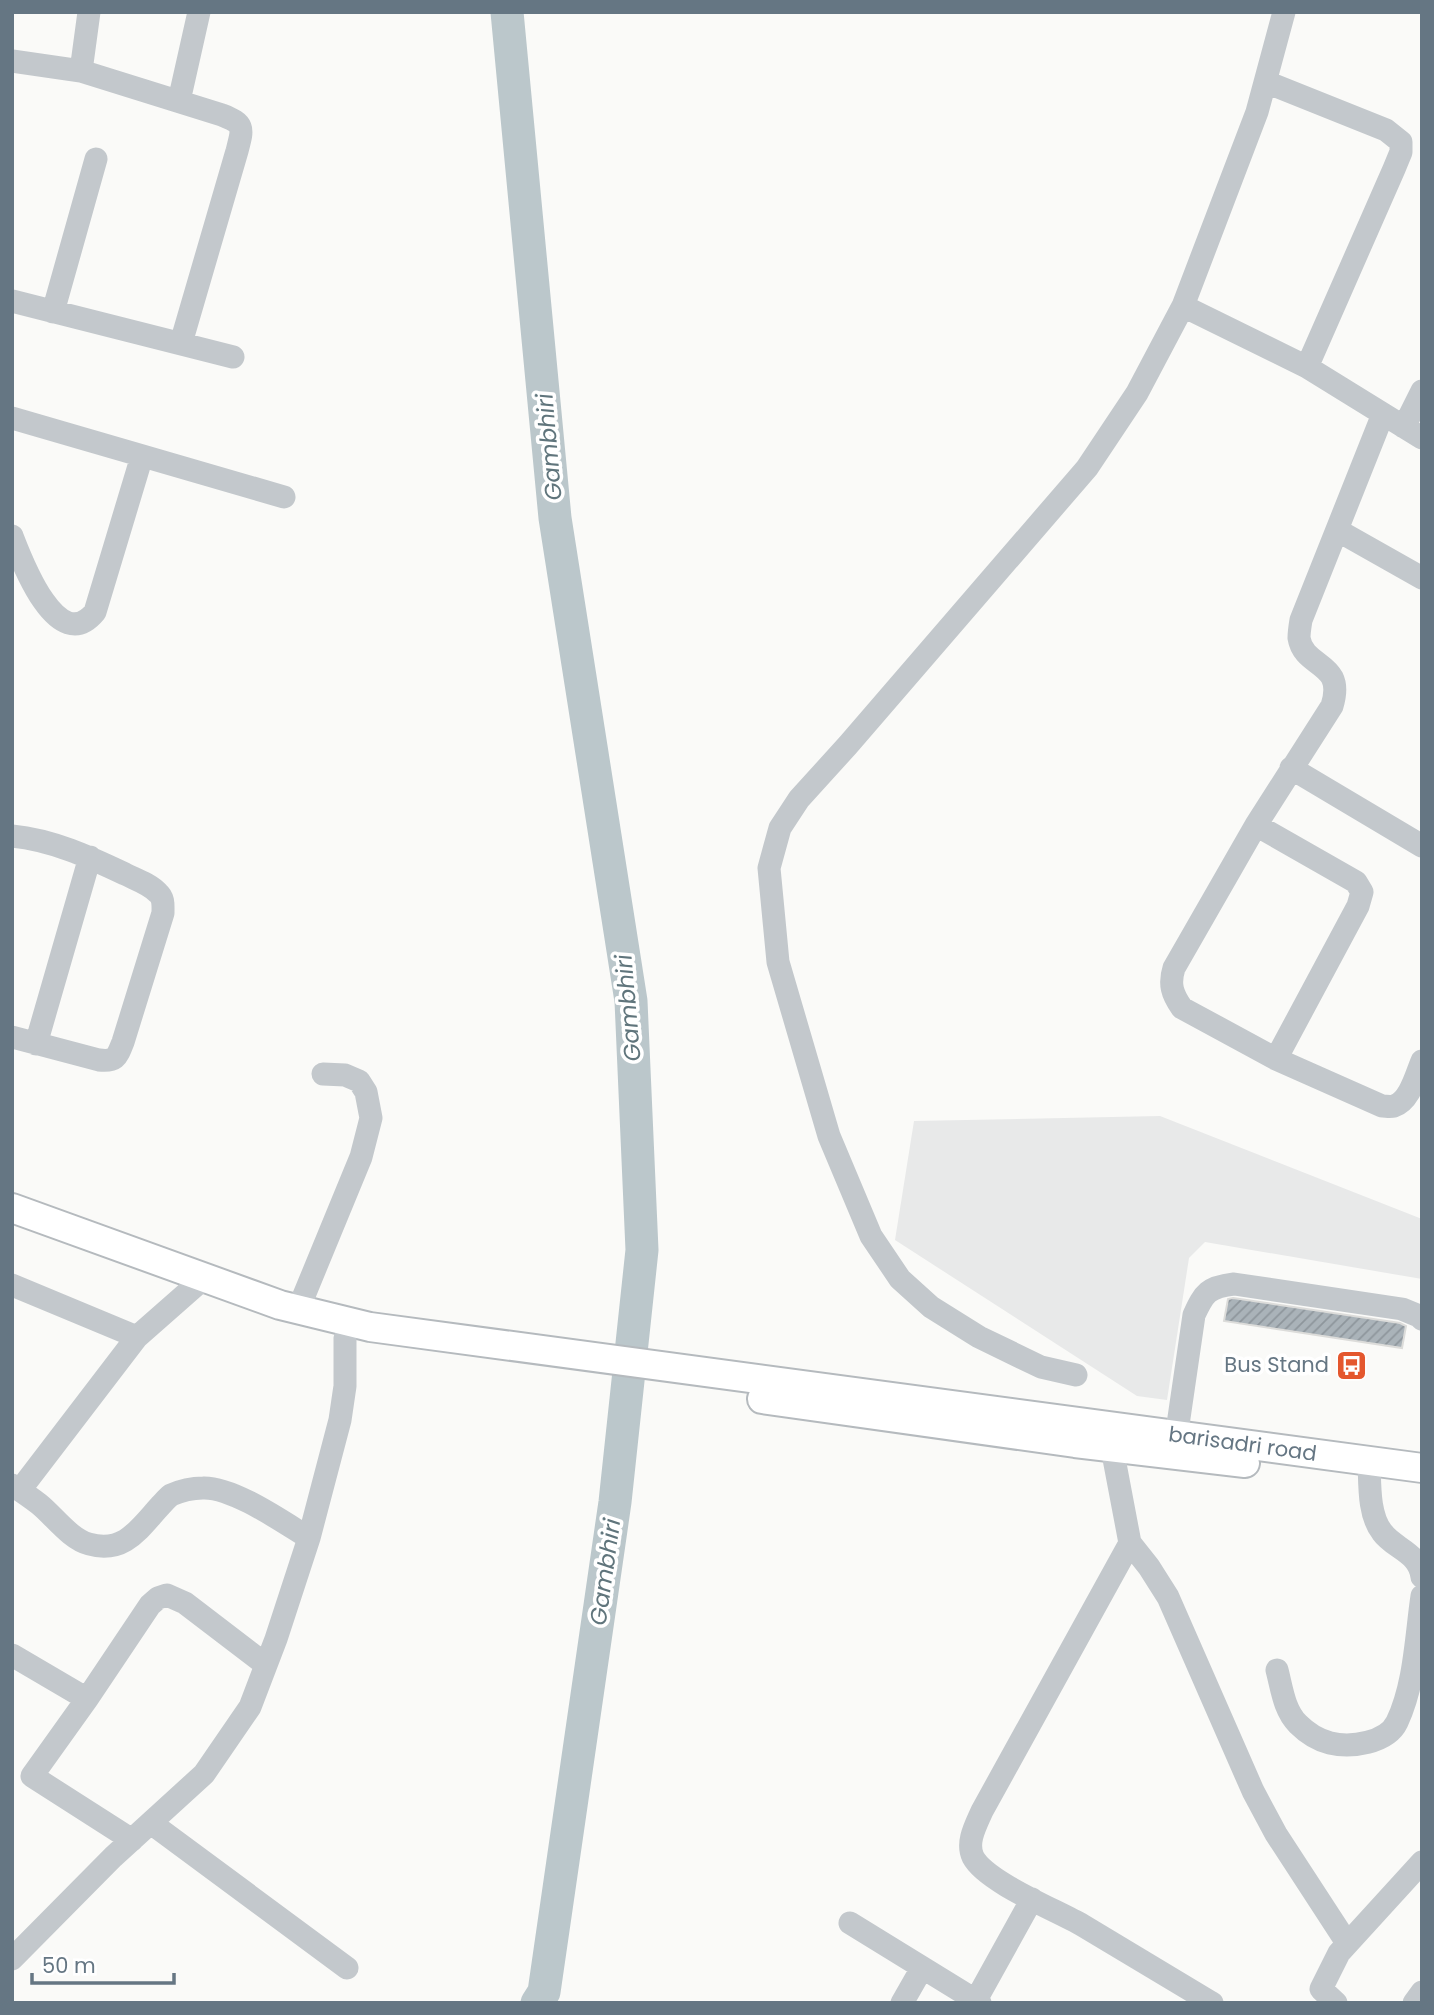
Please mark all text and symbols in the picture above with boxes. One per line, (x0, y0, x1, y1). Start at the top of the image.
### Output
water label: Gambhiri (528, 392, 570, 502)
water label: Gambhiri (607, 953, 649, 1063)
bus stop icon: Bus Stand (1335, 1348, 1369, 1382)
place label: Bus Stand (1224, 1350, 1329, 1379)
street label: barisadri road (1167, 1419, 1318, 1468)
water label: Gambhiri (582, 1516, 628, 1627)
scale bar (32, 1941, 173, 1985)
text: 50 m (42, 1951, 96, 1980)

